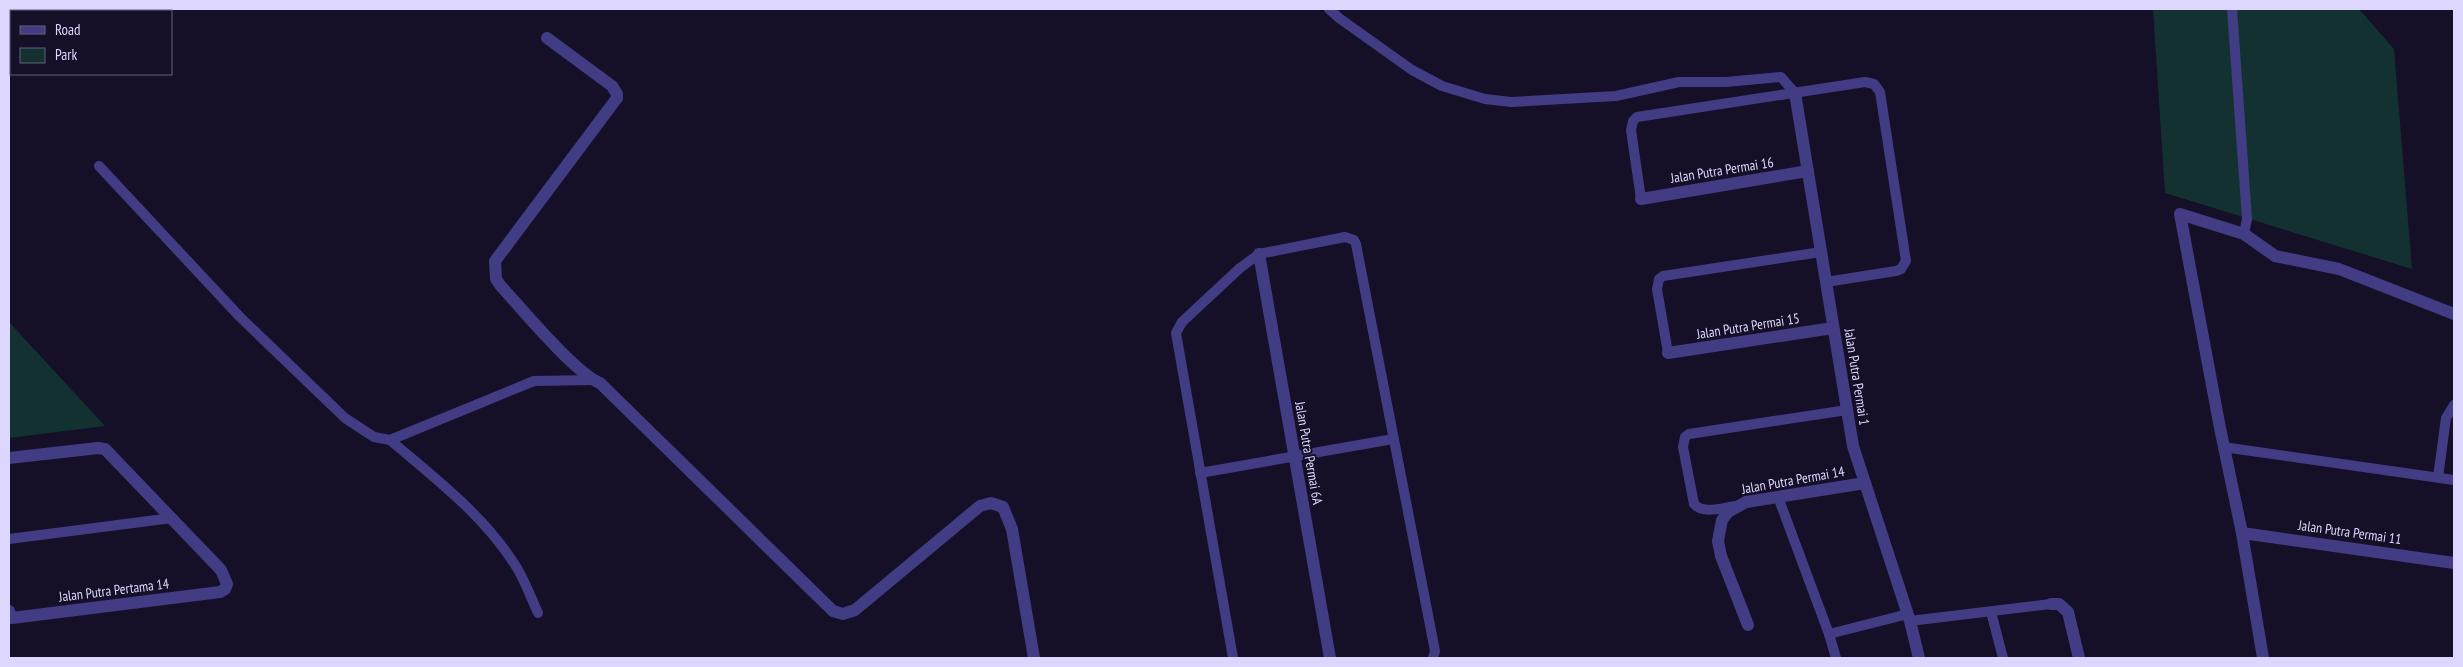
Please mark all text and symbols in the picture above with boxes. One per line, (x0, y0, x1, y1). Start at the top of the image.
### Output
legend (10, 10, 172, 75)
text: Road (55, 20, 81, 39)
text: Park (55, 45, 77, 64)
street label: Jalan Putra Permai 16 (1668, 153, 1775, 187)
street label: Jalan Putra Permai 15 (1694, 309, 1801, 343)
street label: Jalan Putra Permai 1 (1840, 326, 1874, 427)
street label: Jalan Putra Permai 6A (1291, 399, 1327, 506)
street label: Jalan Putra Permai 14 (1739, 462, 1846, 498)
street label: Jalan Putra Permai 11 (2296, 516, 2403, 548)
street label: Jalan Putra Pertama 14 (57, 574, 171, 606)

